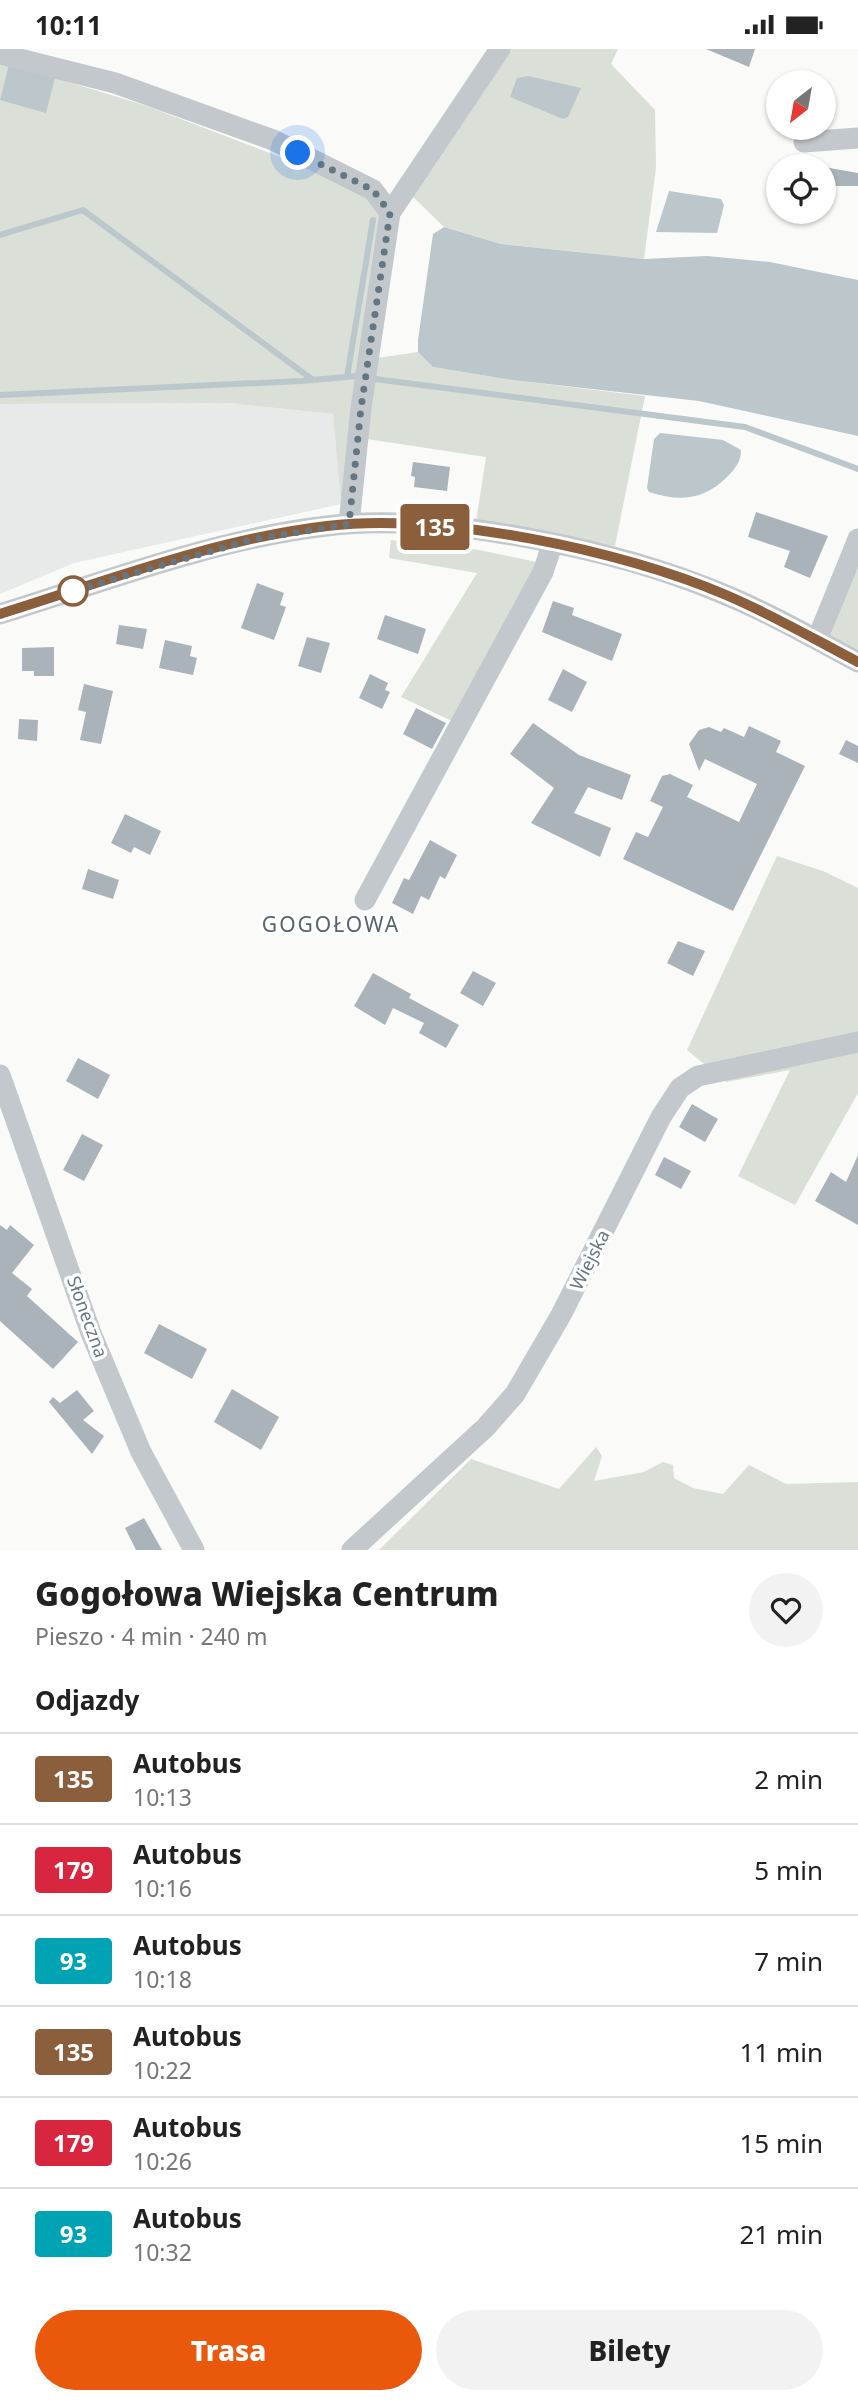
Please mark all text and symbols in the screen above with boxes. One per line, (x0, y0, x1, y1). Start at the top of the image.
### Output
text: 10:11 (35, 7, 102, 43)
north arrow (766, 70, 836, 140)
map controls (766, 70, 836, 224)
your location (280, 135, 315, 170)
button: locate (766, 154, 836, 224)
line badge: 135 (395, 504, 475, 550)
text: 135 (414, 510, 456, 543)
unlabelled marker (58, 576, 88, 606)
district label: GOGOŁOWA (262, 910, 400, 938)
street label: Wiejska (564, 1225, 614, 1294)
street label: Słoneczna (62, 1273, 114, 1361)
text: Gogołowa Wiejska Centrum (35, 1571, 499, 1616)
button: heart (749, 1573, 823, 1647)
text: Pieszo · 4 min · 240 m (35, 1620, 268, 1652)
text: Odjazdy (35, 1682, 139, 1718)
text: Autobus (133, 1745, 242, 1781)
text: 2 min (754, 1761, 823, 1797)
text: 135 (53, 1762, 94, 1795)
text: 10:13 (133, 1781, 192, 1813)
text: Autobus (133, 1836, 242, 1872)
text: 5 min (754, 1852, 823, 1888)
text: 179 (53, 1853, 94, 1886)
text: 10:16 (133, 1872, 192, 1904)
text: Autobus (133, 1927, 242, 1963)
text: 7 min (754, 1943, 823, 1979)
text: 93 (60, 1944, 87, 1977)
text: 10:18 (133, 1963, 192, 1995)
text: Autobus (133, 2018, 242, 2054)
text: 11 min (739, 2034, 823, 2070)
text: 135 (53, 2035, 94, 2068)
text: 10:22 (133, 2054, 192, 2086)
text: Autobus (133, 2109, 242, 2145)
text: 15 min (739, 2125, 823, 2161)
text: 179 (53, 2126, 94, 2159)
text: 10:26 (133, 2145, 192, 2177)
text: Autobus (133, 2200, 242, 2236)
text: 21 min (739, 2216, 823, 2252)
text: 93 (60, 2217, 87, 2250)
text: 10:32 (133, 2236, 192, 2268)
button: Trasa (35, 2310, 422, 2390)
button: Bilety (436, 2310, 823, 2390)

